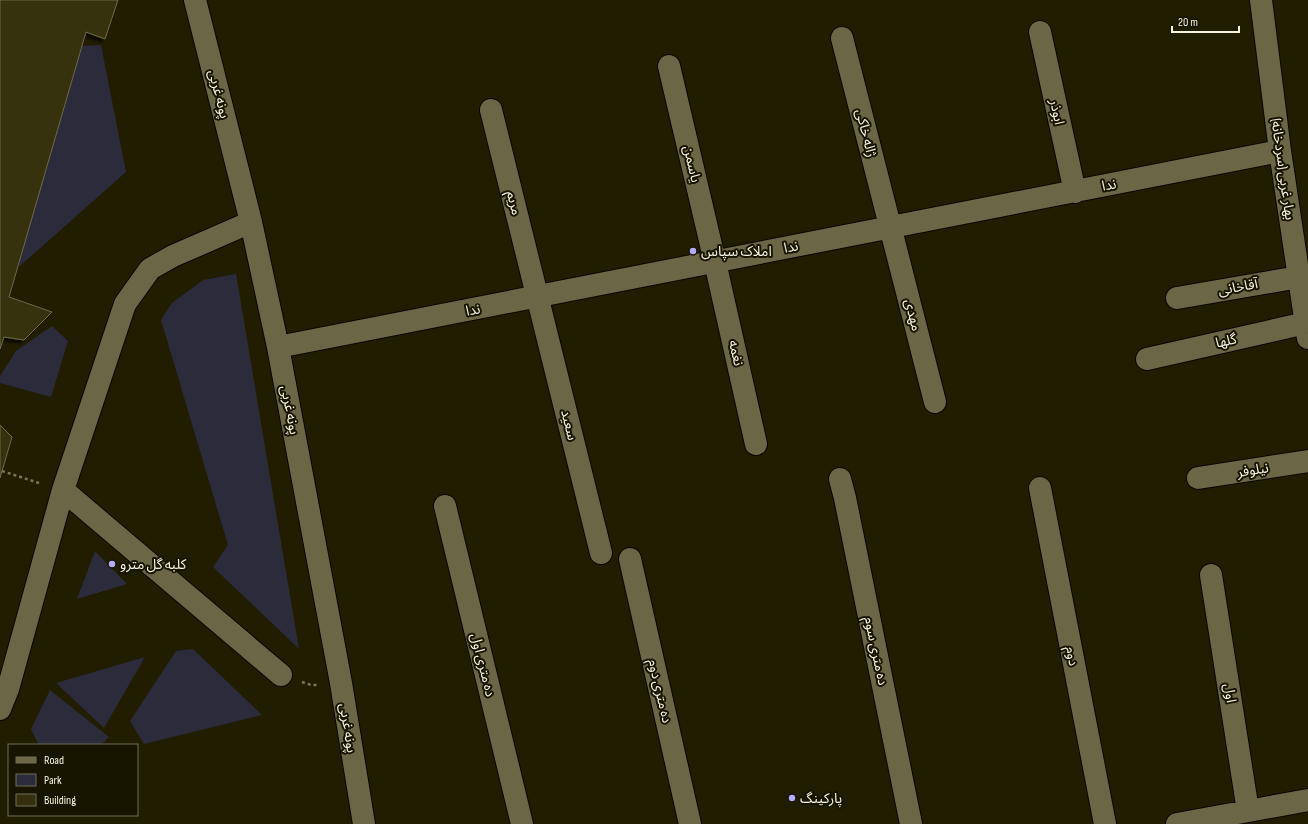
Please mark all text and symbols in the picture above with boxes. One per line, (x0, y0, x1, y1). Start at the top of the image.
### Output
scale bar (1172, 8, 1239, 34)
text: 20 m (1178, 15, 1198, 30)
street label: پونه غربی (204, 68, 233, 120)
street label: ابوذر (1046, 97, 1068, 126)
street label: ژاله خاکی (852, 107, 880, 159)
street label: بهار غربی (سردخانه) (1267, 117, 1299, 221)
street label: یاسمن (679, 144, 705, 184)
street label: ندا (1100, 175, 1118, 195)
street label: مریم (501, 189, 525, 217)
street label: ندا (782, 237, 800, 257)
place label: املاک سپاس (701, 243, 772, 261)
marker: املاک سپاس (688, 246, 698, 256)
street label: آقاخانی (1217, 275, 1260, 299)
street label: مهدی (901, 297, 925, 333)
street label: ندا (464, 300, 482, 320)
street label: گلها (1214, 330, 1238, 352)
street label: نغمه (725, 338, 747, 368)
street label: پونه غربی (276, 384, 303, 436)
street label: سعید (557, 408, 581, 442)
street label: نیلوفر (1235, 459, 1270, 481)
place label: کلبه گل مترو (120, 556, 187, 573)
marker: کلبه گل مترو (107, 559, 117, 569)
street label: ده متری سوم (858, 615, 892, 688)
street label: ده متری اول (467, 631, 499, 699)
street label: دوم (1060, 645, 1082, 668)
street label: ده متری دوم (642, 657, 676, 725)
street label: اول (1220, 682, 1240, 704)
street label: پونه غربی (335, 702, 360, 754)
legend (8, 744, 138, 816)
text: Road (44, 753, 64, 768)
text: Park (44, 773, 62, 788)
place label: پارکینگ (800, 790, 842, 808)
text: Building (44, 793, 76, 808)
marker: پارکینگ (787, 793, 797, 803)

